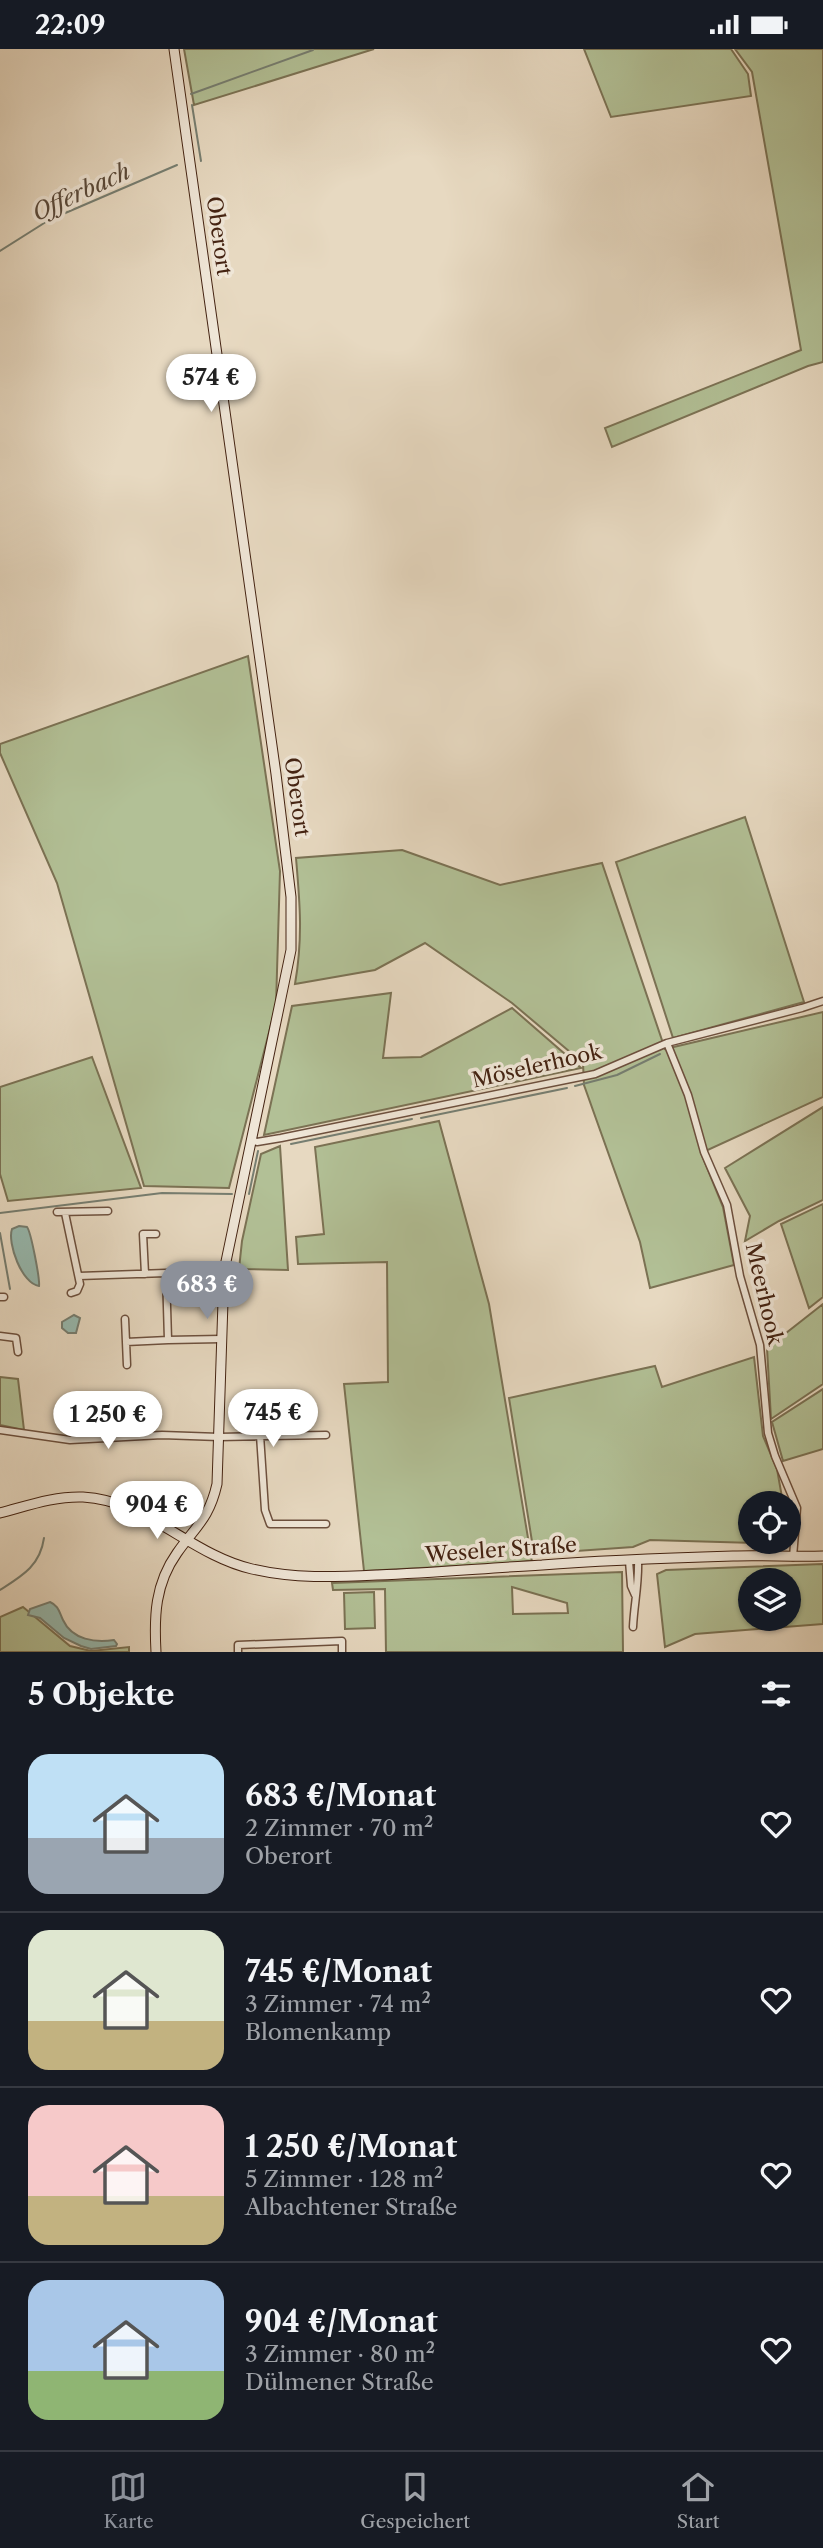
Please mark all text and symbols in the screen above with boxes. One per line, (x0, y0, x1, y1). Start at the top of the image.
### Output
text: 22:09 (35, 9, 106, 41)
water label: Offerbach (28, 157, 134, 227)
street label: Oberort (202, 195, 237, 278)
pin: 574 € (162, 355, 260, 414)
text: 574 € (182, 363, 240, 391)
street label: Oberort (280, 756, 315, 839)
street label: Möselerhook (470, 1038, 605, 1093)
street label: Meerhook (741, 1240, 789, 1348)
pin: 683 € (158, 1261, 256, 1321)
text: 683 € (176, 1270, 238, 1298)
pin: 745 € (224, 1389, 322, 1449)
pin: 1 250 € (43, 1391, 173, 1451)
text: 745 € (244, 1398, 302, 1426)
text: 1 250 € (69, 1400, 147, 1428)
pin: 904 € (108, 1481, 206, 1541)
text: 904 € (126, 1490, 188, 1518)
map controls (738, 1491, 801, 1631)
button: locate (738, 1491, 801, 1554)
street label: Weseler Straße (423, 1532, 578, 1567)
button: layers (738, 1568, 801, 1631)
icon: filters (757, 1675, 795, 1713)
text: 5 Objekte (28, 1676, 175, 1713)
text: 683 €/Monat (245, 1777, 436, 1814)
icon: home (84, 1782, 168, 1866)
icon: heart (757, 1805, 795, 1843)
text: 2 Zimmer · 70 m² (245, 1814, 433, 1842)
text: Oberort (245, 1842, 332, 1870)
text: 745 €/Monat (245, 1953, 432, 1990)
icon: home (84, 1958, 168, 2042)
icon: heart (757, 1981, 795, 2019)
text: 3 Zimmer · 74 m² (245, 1990, 431, 2018)
text: Blomenkamp (245, 2018, 391, 2046)
text: 1 250 €/Monat (245, 2128, 457, 2165)
icon: home (84, 2133, 168, 2217)
icon: heart (757, 2156, 795, 2194)
text: 5 Zimmer · 128 m² (245, 2165, 443, 2193)
text: Albachtener Straße (245, 2193, 458, 2221)
text: 904 €/Monat (245, 2303, 438, 2340)
icon: home (84, 2308, 168, 2392)
icon: heart (757, 2331, 795, 2369)
text: 3 Zimmer · 80 m² (245, 2340, 435, 2368)
text: Dülmener Straße (245, 2368, 434, 2396)
tab: Karte (103, 2468, 154, 2533)
tab: Gespeichert (360, 2468, 470, 2533)
tab: Start (677, 2468, 720, 2533)

